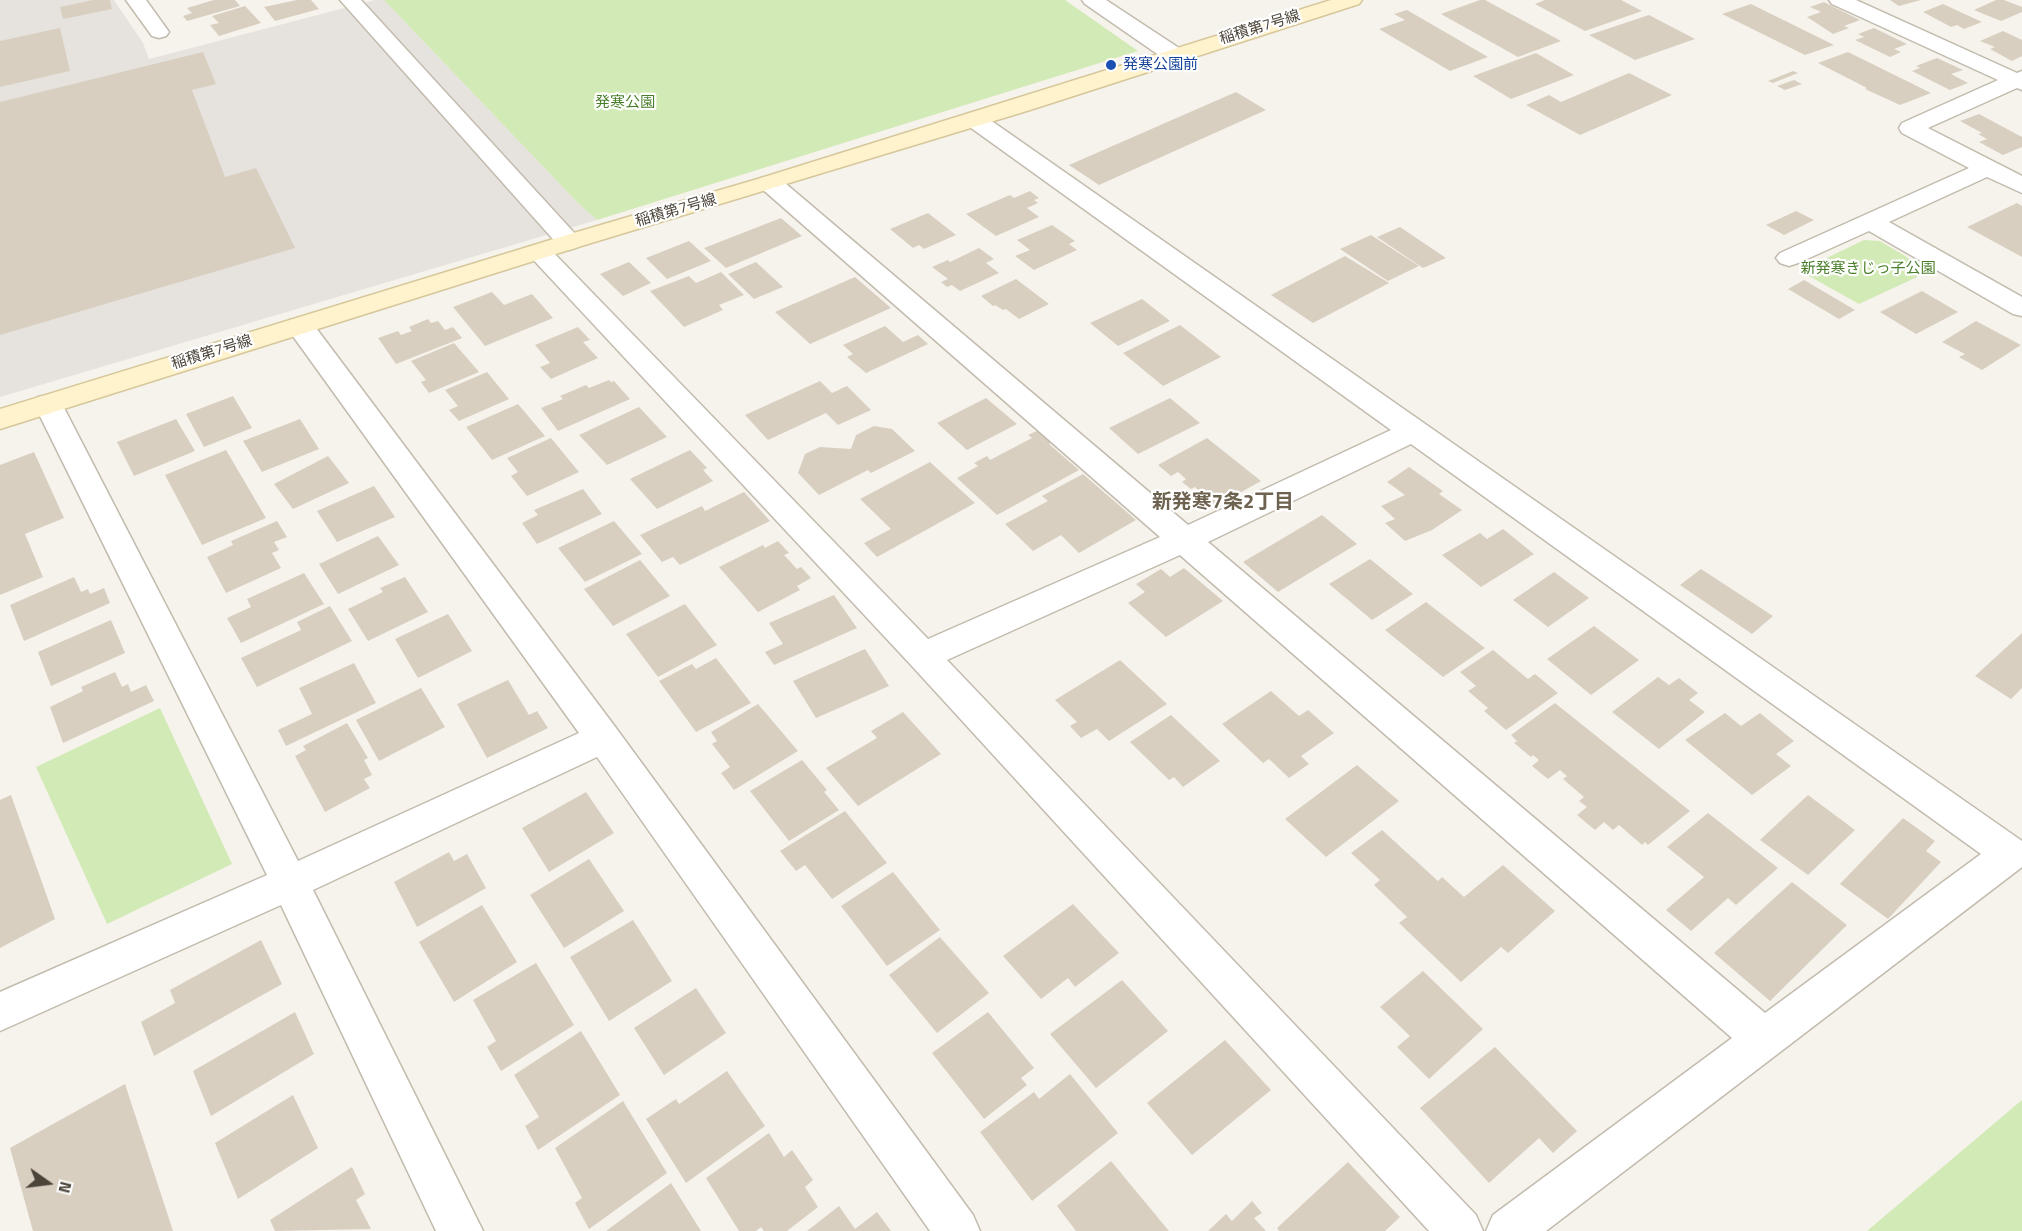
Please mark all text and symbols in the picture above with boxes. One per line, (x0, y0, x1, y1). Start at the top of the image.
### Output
street label: 稲積第7号線 (1217, 7, 1303, 49)
place label: 発寒公園前 (1123, 56, 1198, 74)
marker: 発寒公園前 (1104, 58, 1118, 72)
park label: 発寒公園 (595, 94, 655, 112)
street label: 稲積第7号線 (633, 191, 719, 231)
park label: 新発寒きじっ子公園 (1801, 260, 1935, 278)
street label: 稲積第7号線 (169, 332, 255, 374)
district label: 新発寒7条2丁目 (1152, 491, 1294, 515)
north arrow (18, 1153, 78, 1213)
text: N (52, 1179, 78, 1196)

